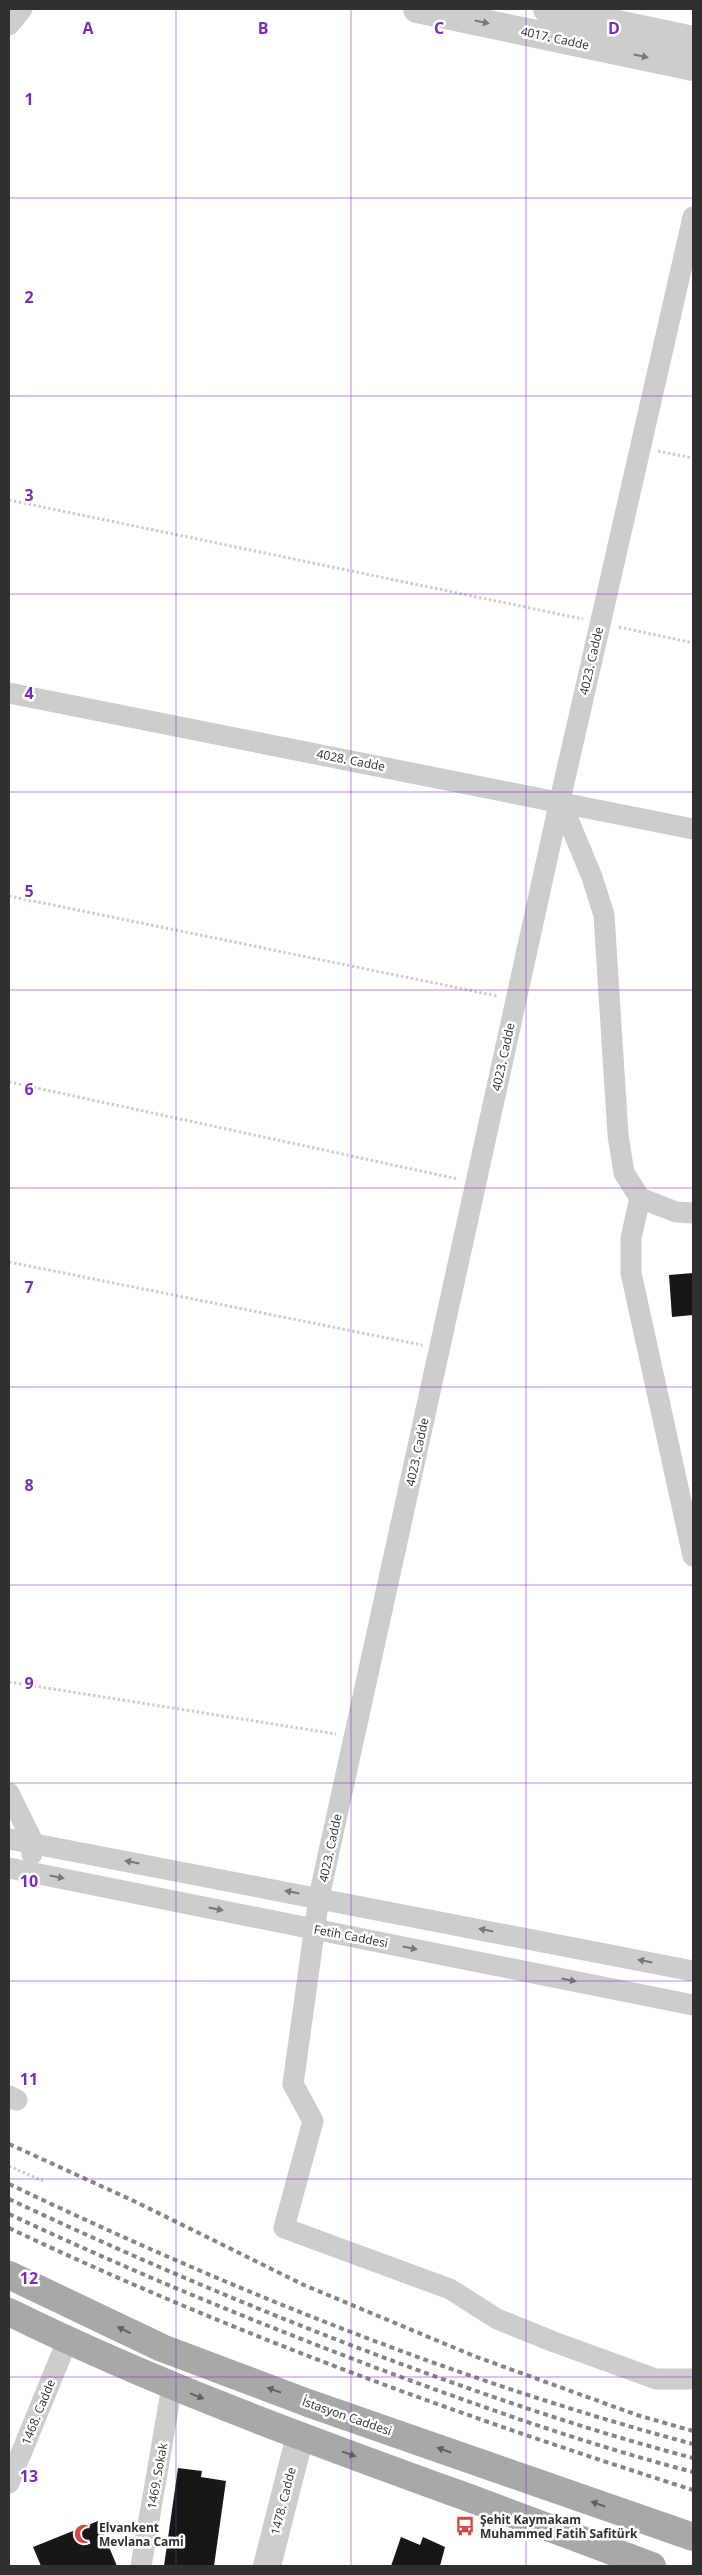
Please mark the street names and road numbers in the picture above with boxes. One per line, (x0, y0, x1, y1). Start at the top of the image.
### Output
street label: 4017. Cadde (519, 22, 591, 54)
street label: 4023. Cadde (575, 625, 607, 697)
street label: 4028. Cadde (315, 745, 387, 775)
street label: 4023. Cadde (487, 1021, 519, 1093)
street label: 4023. Cadde (401, 1416, 433, 1488)
street label: 4023. Cadde (314, 1812, 346, 1884)
street label: Fetih Caddesi (313, 1920, 389, 1952)
street label: 1468. Cadde (17, 2376, 59, 2447)
street label: İstasyon Caddesi (300, 2393, 394, 2439)
street label: 1469. Sokak (143, 2441, 171, 2510)
street label: 1478. Cadde (266, 2465, 300, 2537)

